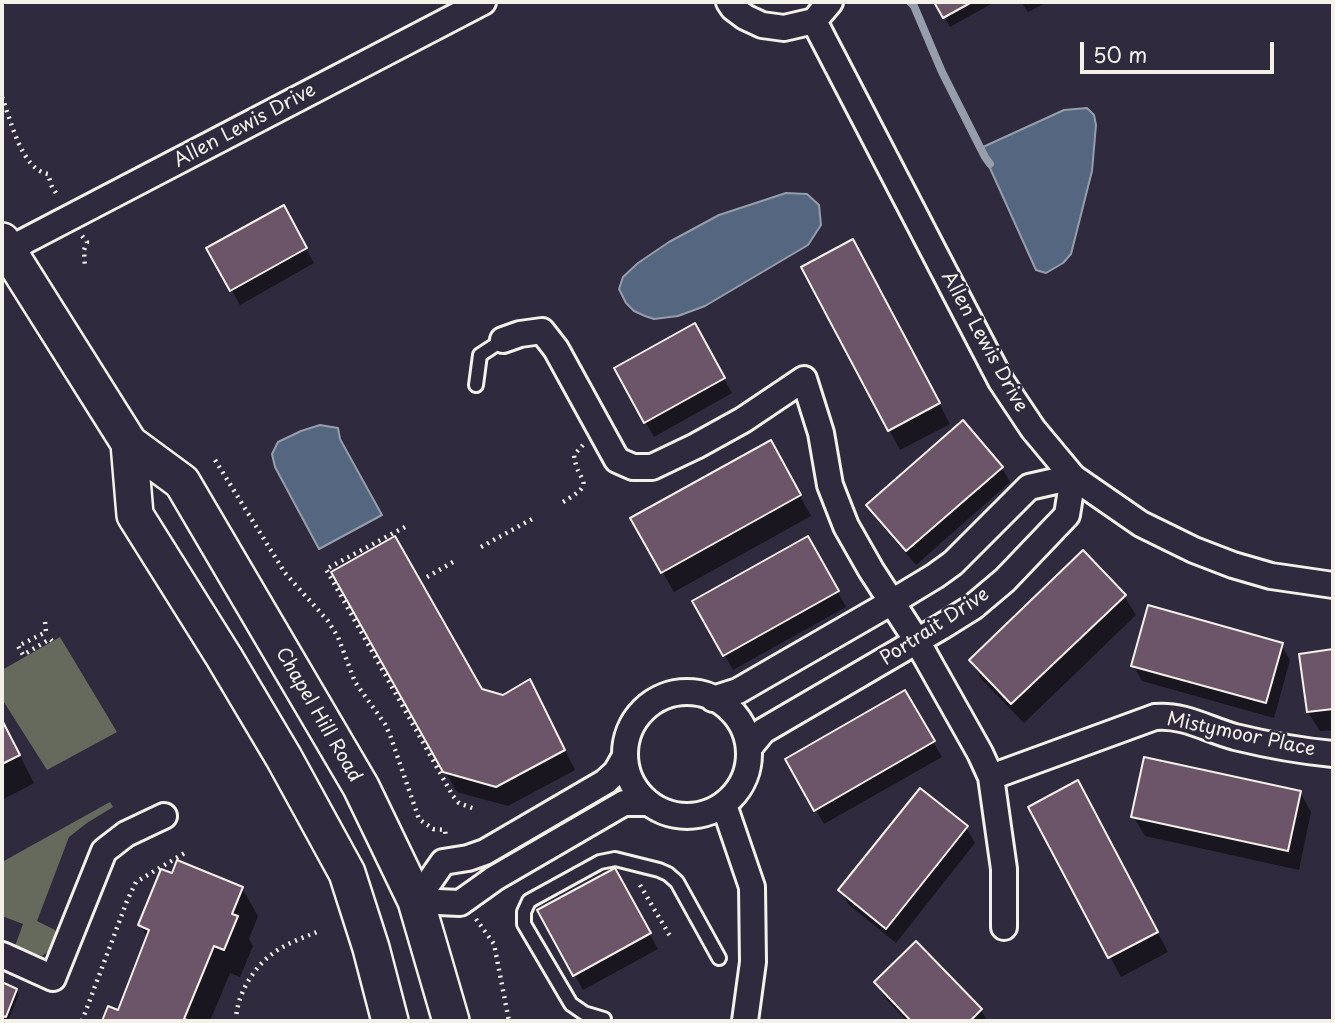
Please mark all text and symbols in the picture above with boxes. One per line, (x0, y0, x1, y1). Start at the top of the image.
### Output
scale bar (1083, 28, 1277, 72)
text: 50 m (1093, 38, 1147, 70)
street label: Allen Lewis Drive (170, 79, 320, 173)
street label: Allen Lewis Drive (936, 268, 1032, 416)
street label: Portrait Drive (876, 583, 994, 671)
street label: Chapel Hill Road (270, 644, 366, 786)
street label: Mistymoor Place (1165, 708, 1317, 762)

